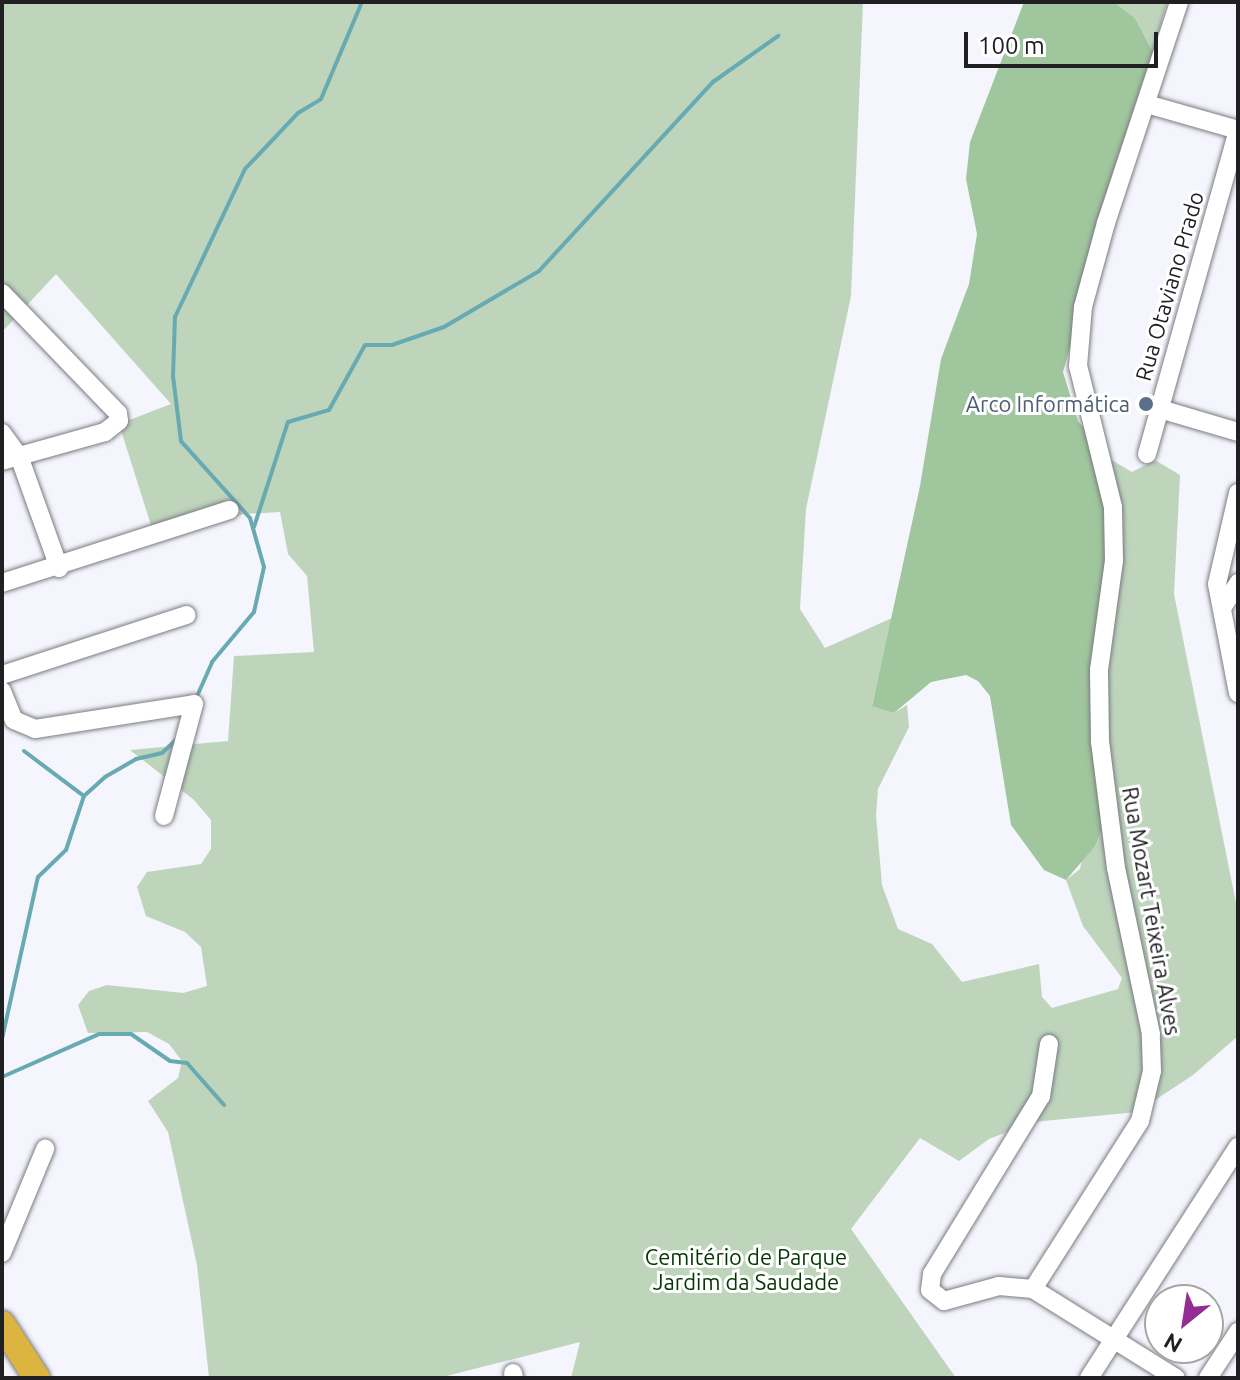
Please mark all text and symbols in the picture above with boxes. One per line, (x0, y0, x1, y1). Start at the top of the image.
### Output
scale bar (968, 16, 1162, 66)
text: 100 m (978, 32, 1045, 59)
street label: Rua Otaviano Prado (1129, 188, 1209, 384)
place label: Arco Informática (966, 391, 1130, 417)
marker: Arco Informática (1137, 395, 1155, 413)
street label: Rua Mozart Teixeira Alves (1117, 785, 1187, 1037)
park label: Cemitério de Parque Jardim da Saudade (645, 1243, 847, 1294)
north arrow (1144, 1284, 1224, 1364)
text: N (1159, 1329, 1186, 1358)

